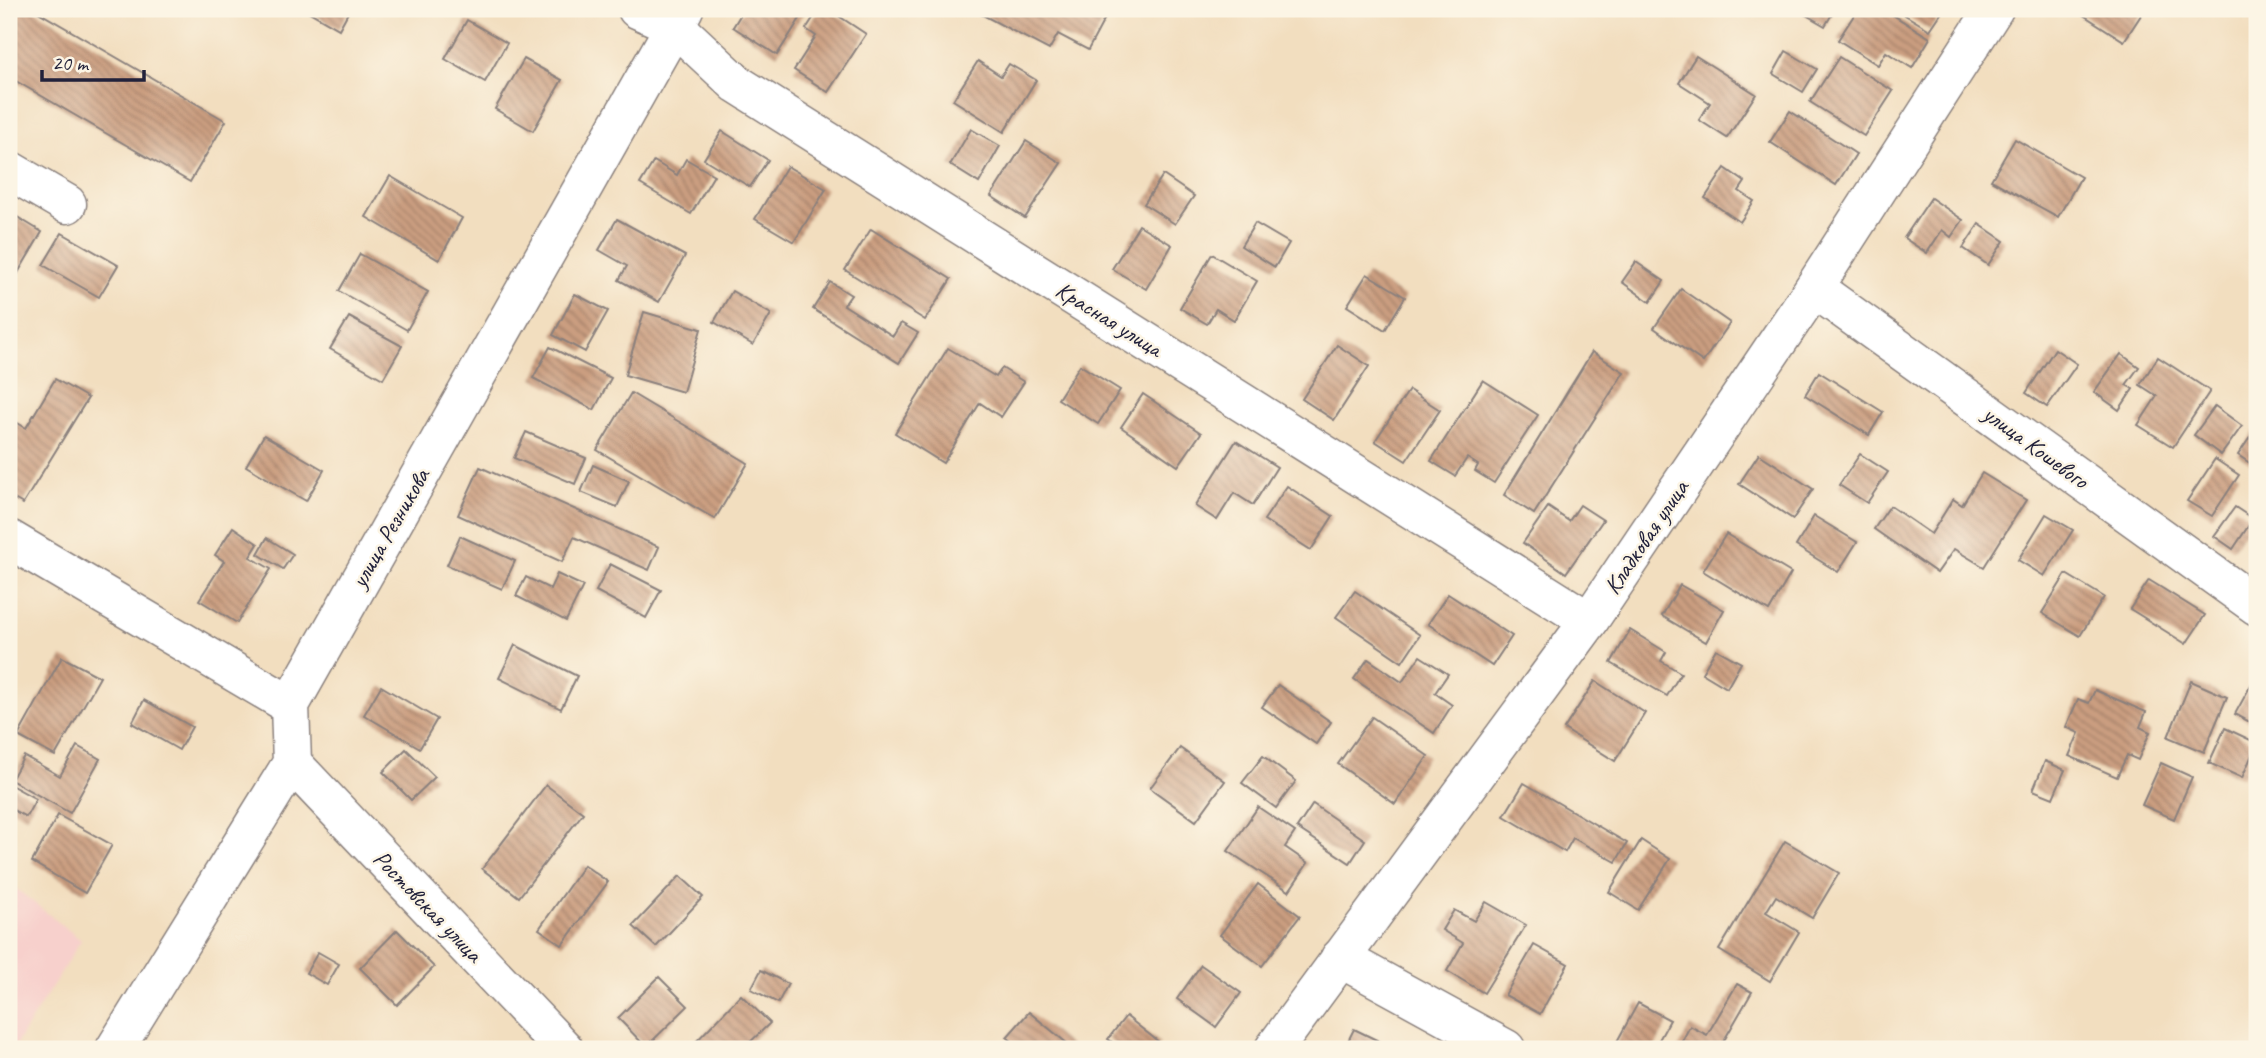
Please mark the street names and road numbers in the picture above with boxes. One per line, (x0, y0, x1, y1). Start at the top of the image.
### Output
street label: Красная улица (1050, 275, 1170, 365)
street label: улица Кошевого (1976, 398, 2096, 496)
street label: улица Резникова (343, 462, 437, 595)
street label: Кладковая улица (1597, 473, 1696, 600)
street label: Ростовская улица (367, 844, 490, 970)

